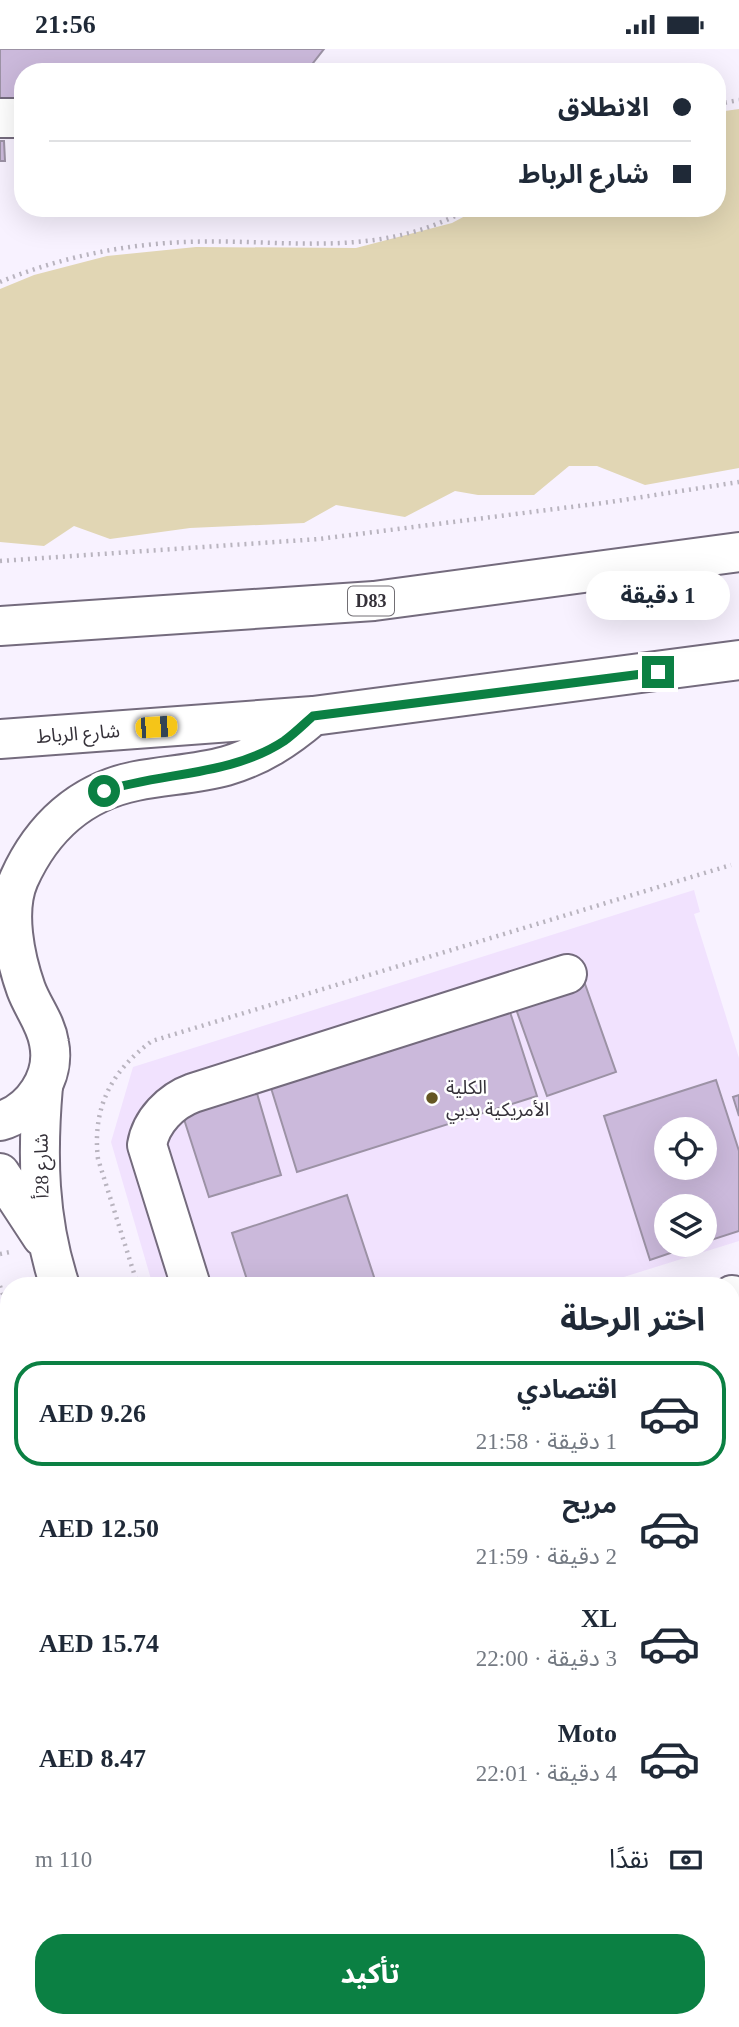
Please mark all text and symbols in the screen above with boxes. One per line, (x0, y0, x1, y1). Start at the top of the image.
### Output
text: 21:56 (35, 10, 96, 39)
text: الانطلاق (558, 93, 649, 122)
text: شارع الرباط (519, 160, 649, 189)
callout: 1 دقيقة (586, 571, 730, 619)
text: 1 دقيقة (620, 583, 696, 608)
road number: D83 (348, 587, 394, 615)
route end (642, 656, 674, 688)
car (135, 715, 178, 739)
street label: شارع الرباط (35, 720, 121, 750)
route start (88, 775, 120, 807)
place label: الكلية الأمريكية بدبي (446, 1077, 549, 1124)
marker: الكلية الأمريكية بدبي (424, 1090, 440, 1106)
map controls (654, 1117, 717, 1257)
button: locate (654, 1117, 717, 1180)
street label: شارع 28أ (30, 1133, 56, 1199)
button: layers (654, 1194, 717, 1257)
text: اختر الرحلة (560, 1301, 705, 1337)
text: اقتصادي (517, 1375, 617, 1404)
icon: car (638, 1382, 701, 1445)
text: AED 9.26 (39, 1399, 146, 1428)
text: 1 دقيقة · 21:58 (476, 1429, 617, 1454)
text: مريح (562, 1490, 617, 1519)
icon: car (638, 1497, 701, 1560)
text: AED 12.50 (39, 1514, 159, 1543)
text: 2 دقيقة · 21:59 (476, 1544, 617, 1569)
text: XL (581, 1604, 617, 1633)
icon: car (638, 1612, 701, 1675)
text: AED 15.74 (39, 1629, 159, 1658)
text: 3 دقيقة · 22:00 (476, 1646, 617, 1671)
text: Moto (558, 1719, 617, 1748)
icon: car (638, 1727, 701, 1790)
text: AED 8.47 (39, 1744, 146, 1773)
text: 4 دقيقة · 22:01 (476, 1761, 617, 1786)
icon: cash (667, 1841, 705, 1879)
text: نقدًا (609, 1845, 649, 1874)
text: 110 m (35, 1847, 92, 1872)
button: تأكيد (35, 1934, 705, 2014)

